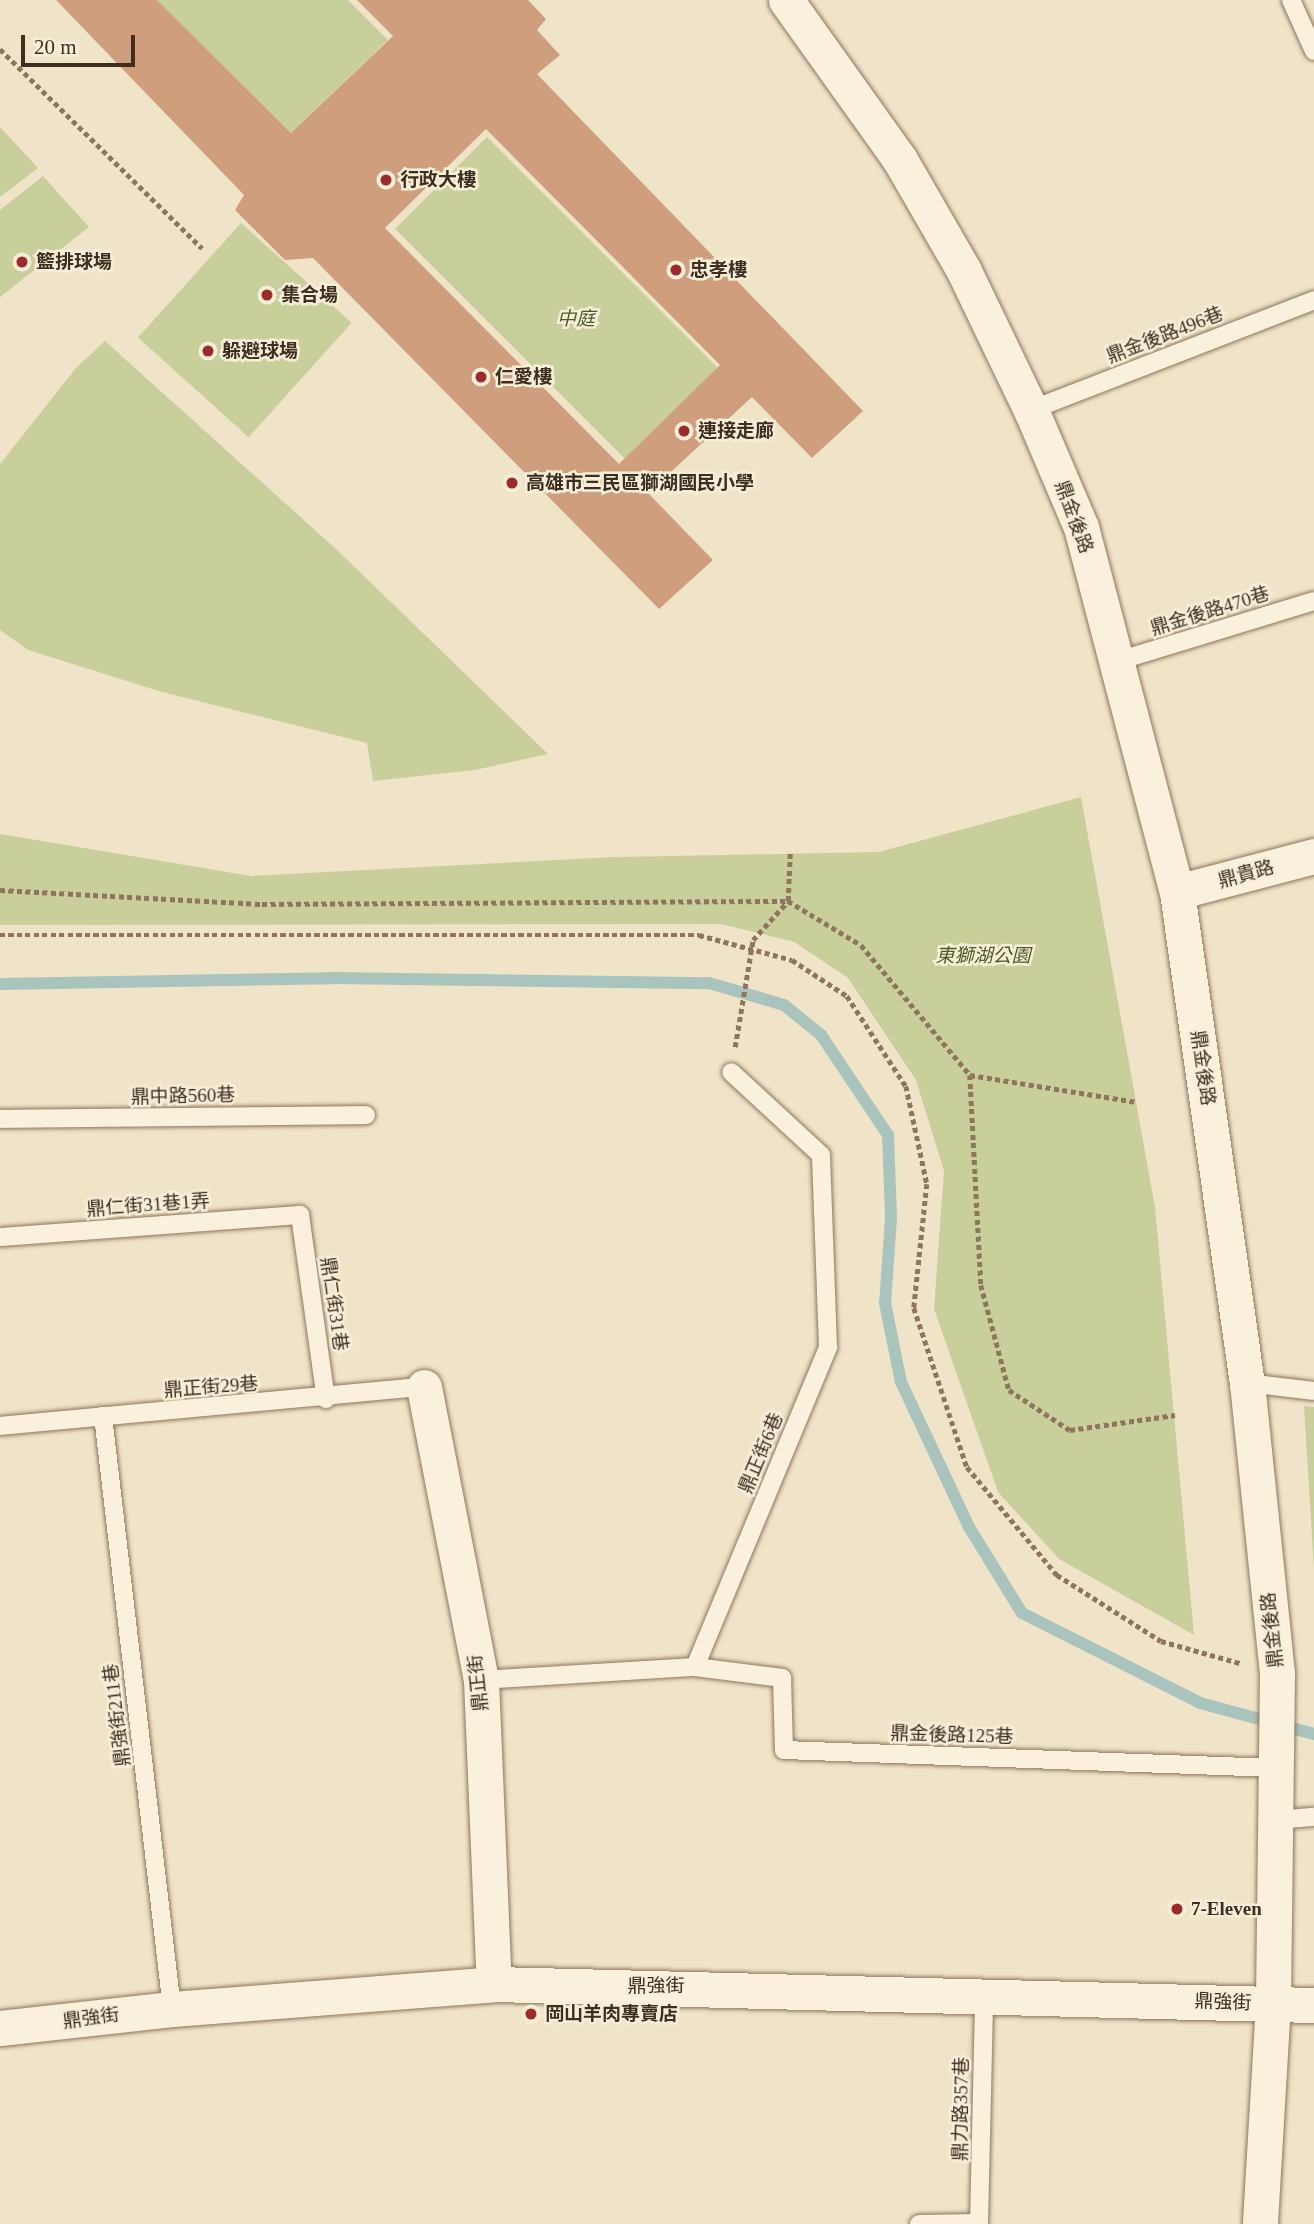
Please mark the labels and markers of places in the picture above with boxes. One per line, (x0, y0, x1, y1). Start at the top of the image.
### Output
place label: 行政大樓 (400, 169, 476, 191)
marker: 行政大樓 (378, 172, 394, 188)
place label: 籃排球場 (36, 251, 112, 273)
marker: 籃排球場 (14, 254, 30, 270)
place label: 忠孝樓 (690, 259, 747, 281)
marker: 忠孝樓 (668, 262, 684, 278)
place label: 集合場 (281, 284, 338, 306)
marker: 集合場 (259, 287, 275, 303)
place label: 躲避球場 (222, 340, 298, 362)
marker: 躲避球場 (200, 343, 216, 359)
place label: 仁愛樓 (495, 366, 552, 388)
marker: 仁愛樓 (473, 369, 489, 385)
place label: 連接走廊 (698, 420, 774, 442)
marker: 連接走廊 (676, 423, 692, 439)
place label: 高雄市三民區獅湖國民小學 (526, 472, 754, 494)
marker: 高雄市三民區獅湖國民小學 (504, 475, 520, 491)
place label: 7-Eleven (1191, 1898, 1262, 1920)
marker: 7-Eleven (1169, 1901, 1185, 1917)
place label: 岡山羊肉專賣店 (545, 2003, 678, 2025)
marker: 岡山羊肉專賣店 (523, 2006, 539, 2022)

